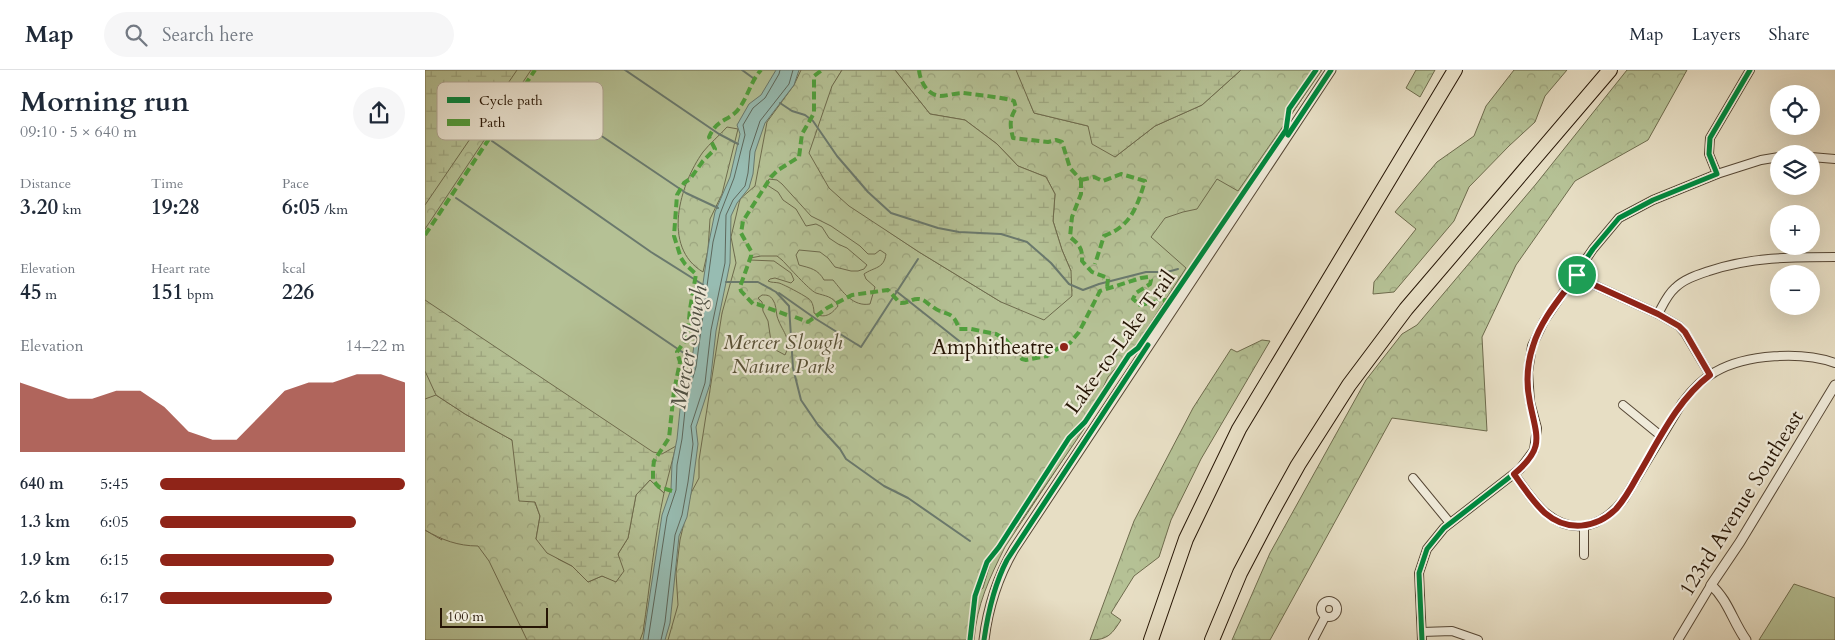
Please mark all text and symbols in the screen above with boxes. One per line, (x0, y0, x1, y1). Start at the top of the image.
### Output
search box (104, 12, 454, 57)
text: Map (25, 18, 74, 51)
icon: search (122, 21, 150, 49)
text: Search here (162, 22, 254, 48)
text: Map (1629, 22, 1664, 47)
text: Layers (1692, 22, 1741, 47)
text: Share (1769, 22, 1810, 47)
legend (437, 82, 603, 140)
text: Morning run (20, 83, 189, 121)
map controls (1770, 85, 1820, 315)
button: locate (1770, 85, 1820, 135)
button: share (353, 87, 405, 139)
text: Cycle path (479, 91, 543, 110)
text: Path (479, 113, 506, 132)
text: 09:10 · 5 × 640 m (20, 121, 137, 143)
button: layers (1770, 145, 1820, 195)
text: Distance (20, 174, 71, 193)
text: Time (151, 174, 183, 193)
text: Pace (282, 174, 309, 193)
text: 3.20 (20, 193, 58, 222)
text: 19:28 (151, 193, 200, 222)
text: 6:05 (282, 193, 320, 222)
text: km (58, 200, 81, 219)
text: /km (320, 200, 348, 219)
button: + (1770, 205, 1820, 255)
pin (1556, 254, 1598, 296)
text: Elevation (20, 259, 76, 278)
text: Heart rate (151, 259, 210, 278)
text: kcal (282, 259, 306, 278)
icon: arrive (1563, 261, 1591, 289)
street label: Lake-to-Lake Trail (1058, 265, 1182, 420)
button: − (1770, 265, 1820, 315)
text: 45 (20, 278, 42, 307)
text: 151 (151, 278, 183, 307)
text: 226 (282, 278, 314, 307)
water label: Mercer Slough (663, 283, 715, 411)
text: m (42, 285, 57, 304)
text: bpm (183, 285, 214, 304)
park label: Mercer Slough Nature Park (723, 328, 843, 381)
place label: Amphitheatre (932, 333, 1054, 362)
text: Elevation (20, 335, 84, 357)
text: 14–22 m (346, 335, 405, 357)
marker: Amphitheatre (1058, 341, 1070, 353)
street label: 123rd Avenue Southeast (1672, 404, 1811, 602)
text: 640 m (20, 473, 64, 495)
text: 5:45 (100, 473, 129, 495)
text: 1.3 km (20, 511, 70, 533)
text: 6:05 (100, 511, 129, 533)
text: 1.9 km (20, 549, 70, 571)
text: 6:15 (100, 549, 129, 571)
text: 2.6 km (20, 587, 70, 609)
text: 6:17 (100, 587, 129, 609)
scale bar (440, 605, 547, 628)
text: 100 m (447, 607, 484, 626)

